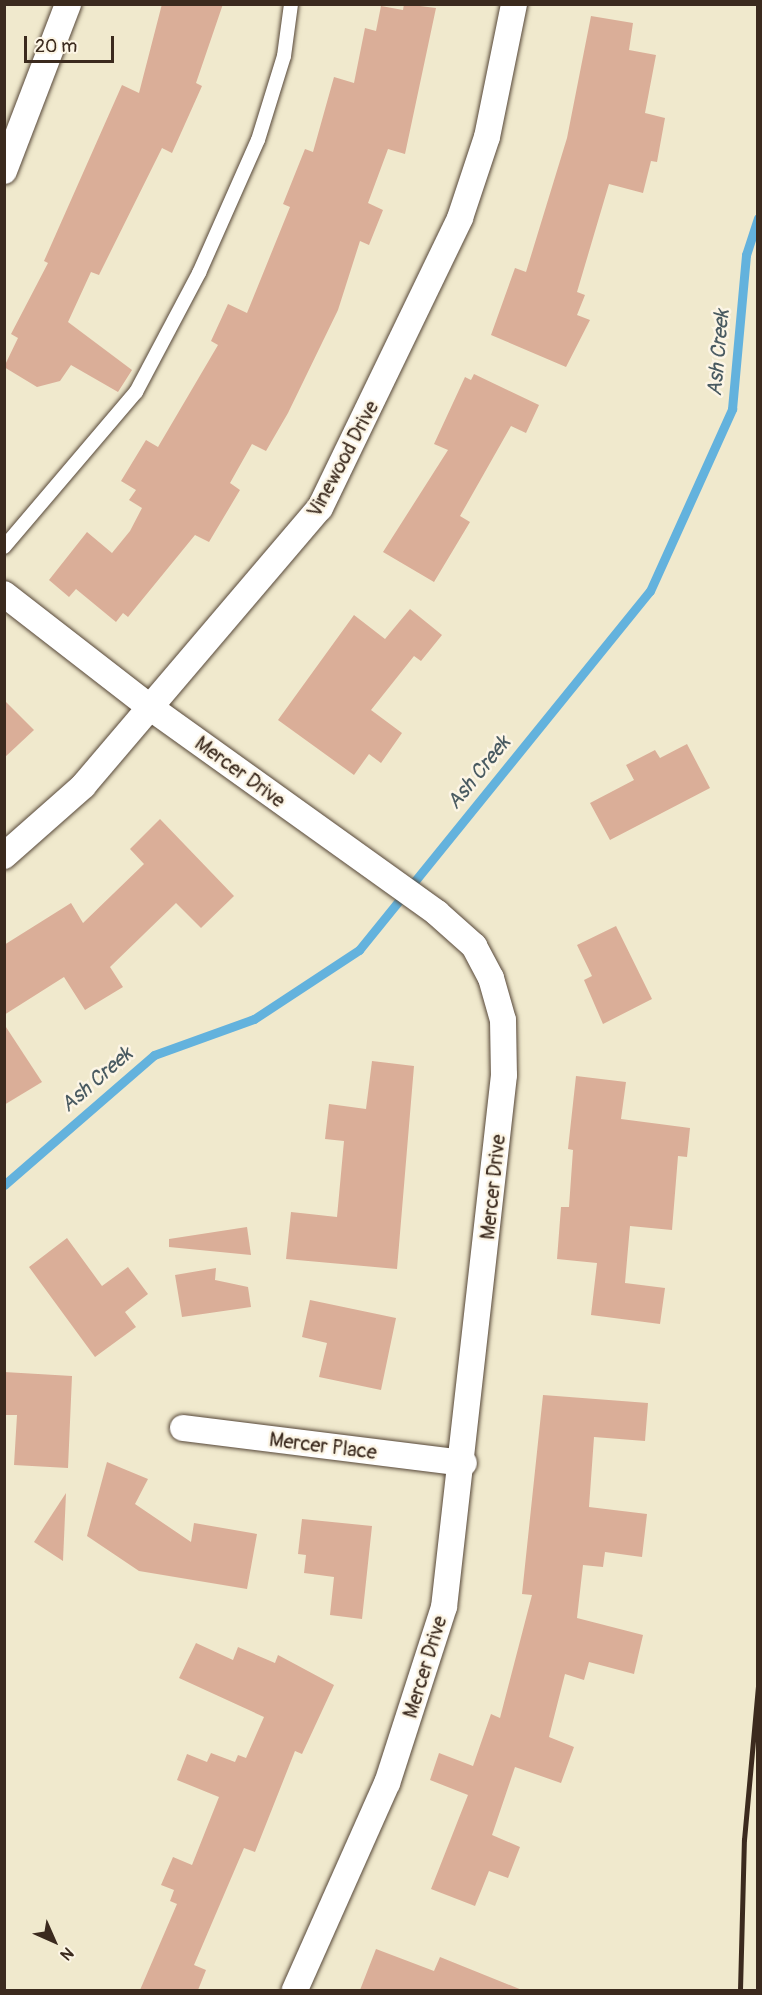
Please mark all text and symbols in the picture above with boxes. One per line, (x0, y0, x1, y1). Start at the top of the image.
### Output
scale bar (27, 24, 117, 62)
text: 20 m (35, 35, 77, 58)
water label: Ash Creek (703, 309, 735, 397)
street label: Vinewood Drive (302, 397, 384, 521)
street label: Mercer Drive (190, 731, 290, 813)
water label: Ash Creek (442, 731, 516, 815)
water label: Ash Creek (56, 1042, 138, 1118)
street label: Mercer Drive (476, 1133, 510, 1241)
street label: Mercer Place (268, 1428, 378, 1464)
street label: Mercer Drive (398, 1613, 452, 1721)
north arrow (24, 1911, 84, 1971)
text: N (56, 1943, 78, 1965)

